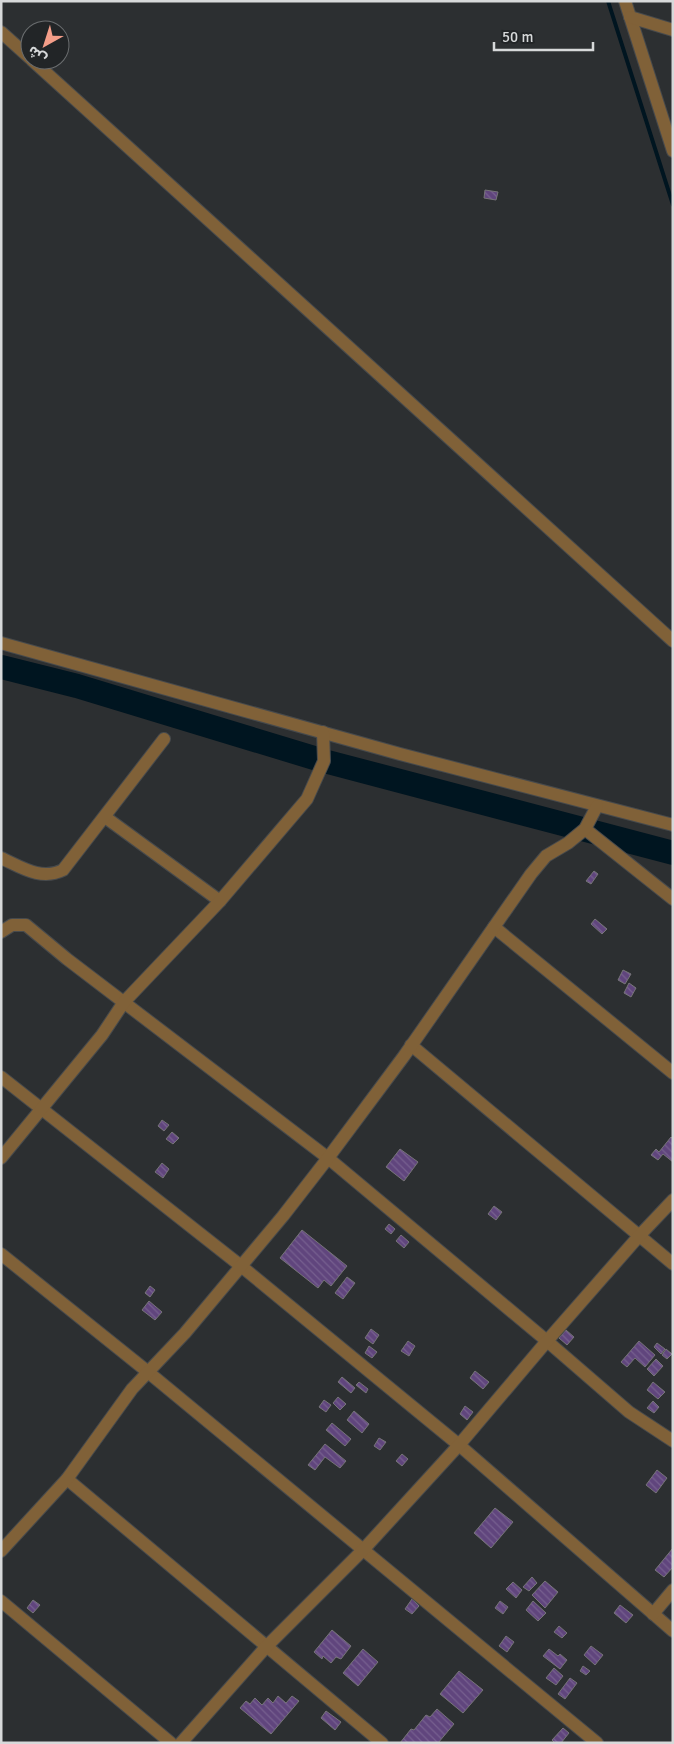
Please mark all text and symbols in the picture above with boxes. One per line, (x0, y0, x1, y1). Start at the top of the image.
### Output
north arrow (20, 20, 70, 70)
scale bar (494, 20, 593, 52)
text: 50 m (502, 28, 533, 46)
text: ش (24, 42, 50, 67)

